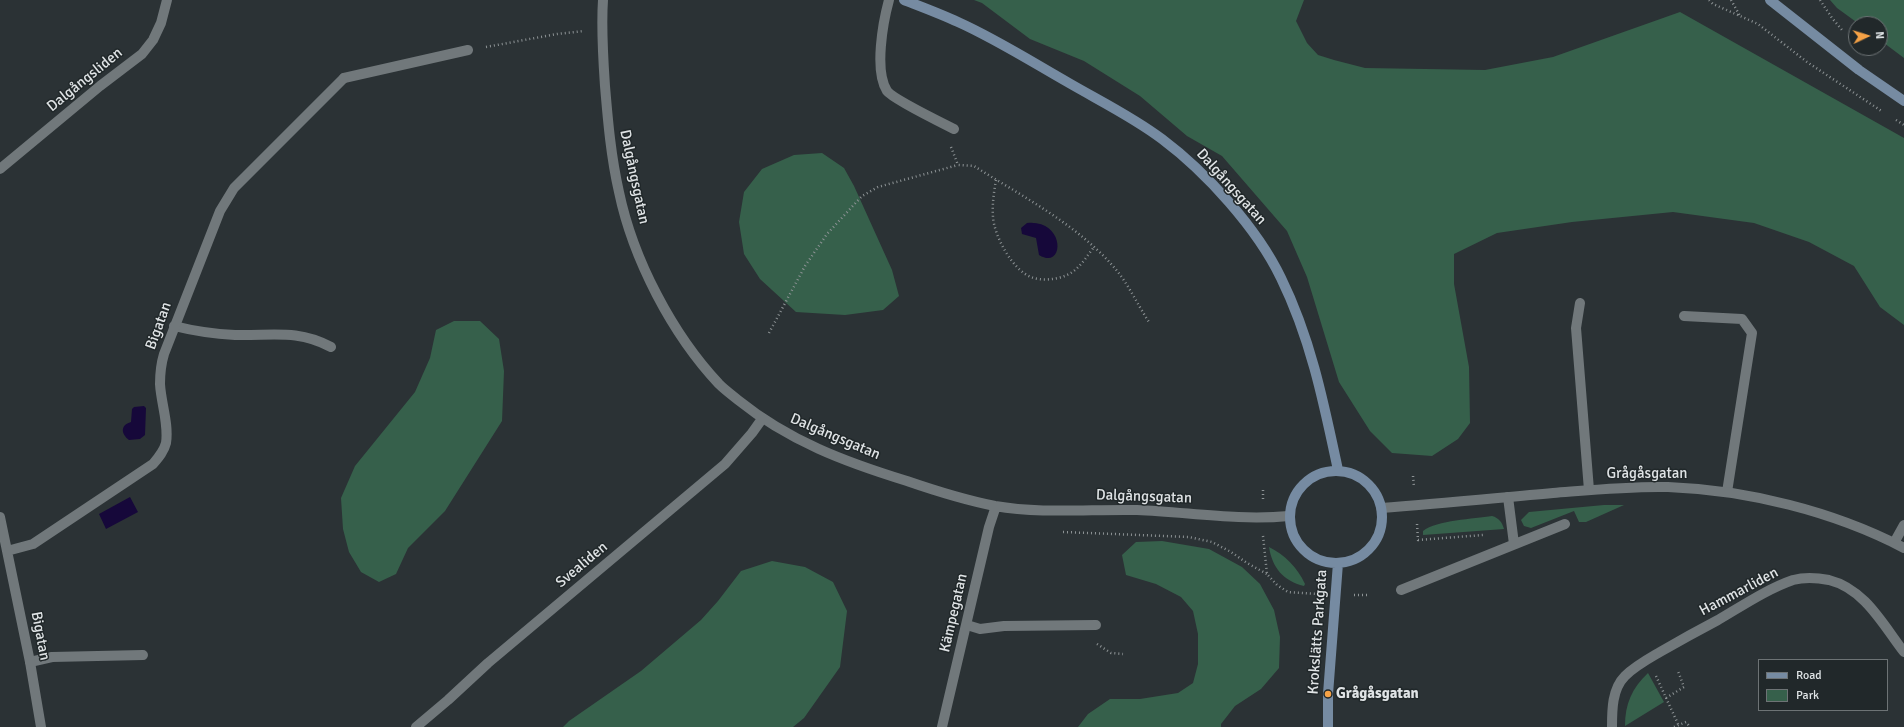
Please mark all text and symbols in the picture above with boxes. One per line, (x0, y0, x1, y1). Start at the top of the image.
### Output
north arrow (1848, 16, 1888, 56)
text: N (1873, 31, 1886, 39)
street label: Dalgångsliden (44, 44, 126, 116)
street label: Dalgångsgatan (615, 128, 653, 226)
street label: Dalgångsgatan (1192, 145, 1270, 229)
street label: Bigatan (142, 300, 176, 352)
street label: Dalgångsgatan (787, 410, 883, 464)
street label: Grågåsgatan (1606, 465, 1688, 483)
street label: Dalgångsgatan (1096, 486, 1192, 508)
street label: Svealiden (553, 538, 611, 592)
street label: Hammarliden (1696, 564, 1782, 620)
street label: Krokslätts Parkgata (1305, 569, 1331, 695)
street label: Kämpegatan (936, 572, 972, 654)
street label: Bigatan (26, 610, 54, 662)
legend (1758, 659, 1888, 711)
text: Road (1796, 668, 1822, 683)
place label: Grågåsgatan (1336, 685, 1419, 703)
text: Park (1796, 688, 1819, 703)
marker: Grågåsgatan (1323, 689, 1333, 699)

